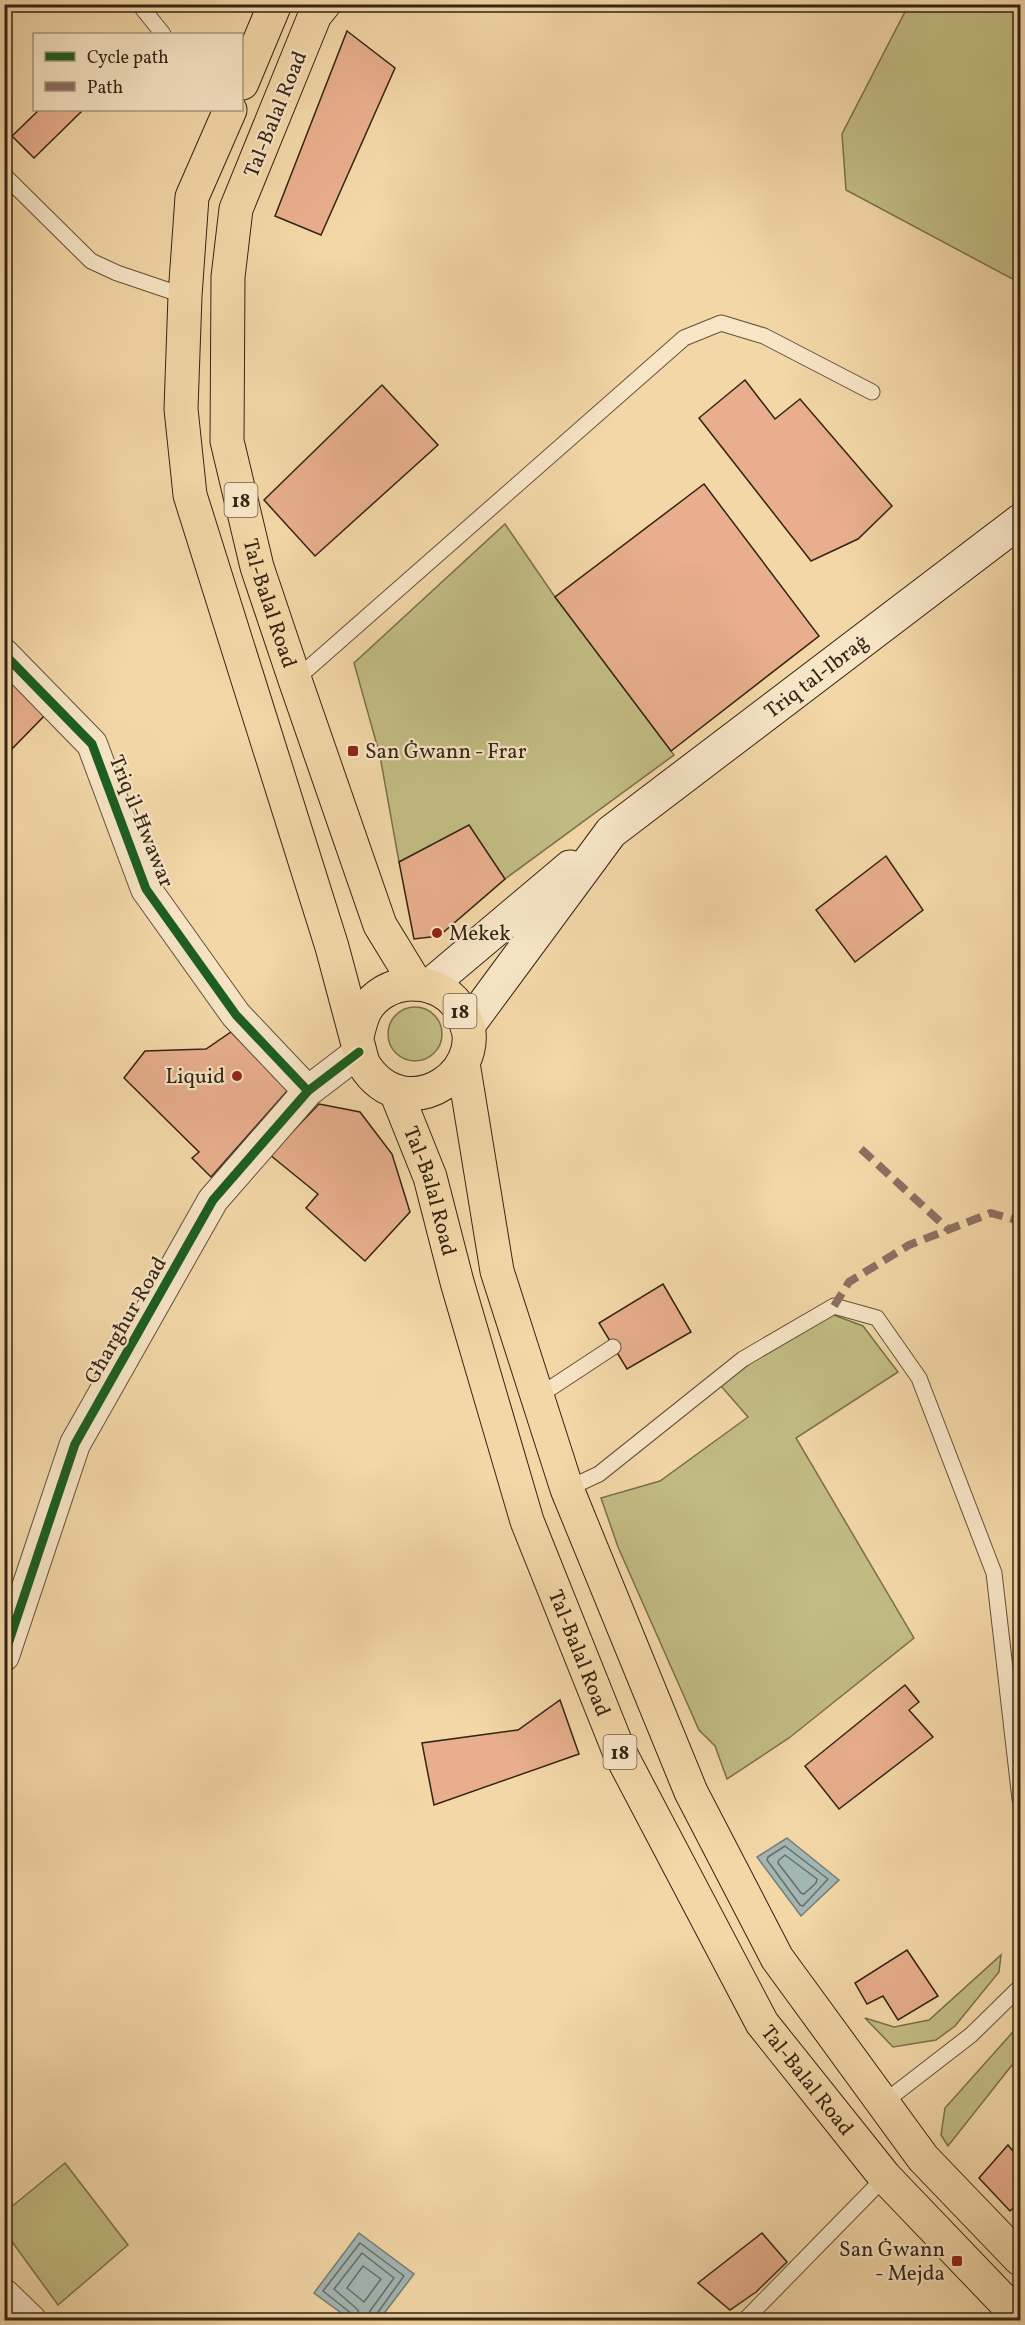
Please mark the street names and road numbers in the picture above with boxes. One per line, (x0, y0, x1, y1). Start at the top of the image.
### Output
street label: Tal-Balal Road (238, 47, 315, 182)
road number: 18 (224, 483, 258, 517)
street label: Tal-Balal Road (235, 536, 303, 672)
street label: Triq tal-Ibraġ (759, 628, 875, 726)
street label: Triq il-Ħwawar (101, 751, 180, 892)
road number: 18 (444, 994, 476, 1028)
street label: Tal-Balal Road (395, 1122, 463, 1259)
street label: Għargħur Road (78, 1252, 175, 1390)
street label: Tal-Balal Road (540, 1586, 617, 1721)
road number: 18 (604, 1735, 636, 1769)
street label: Tal-Balal Road (753, 2019, 860, 2142)

